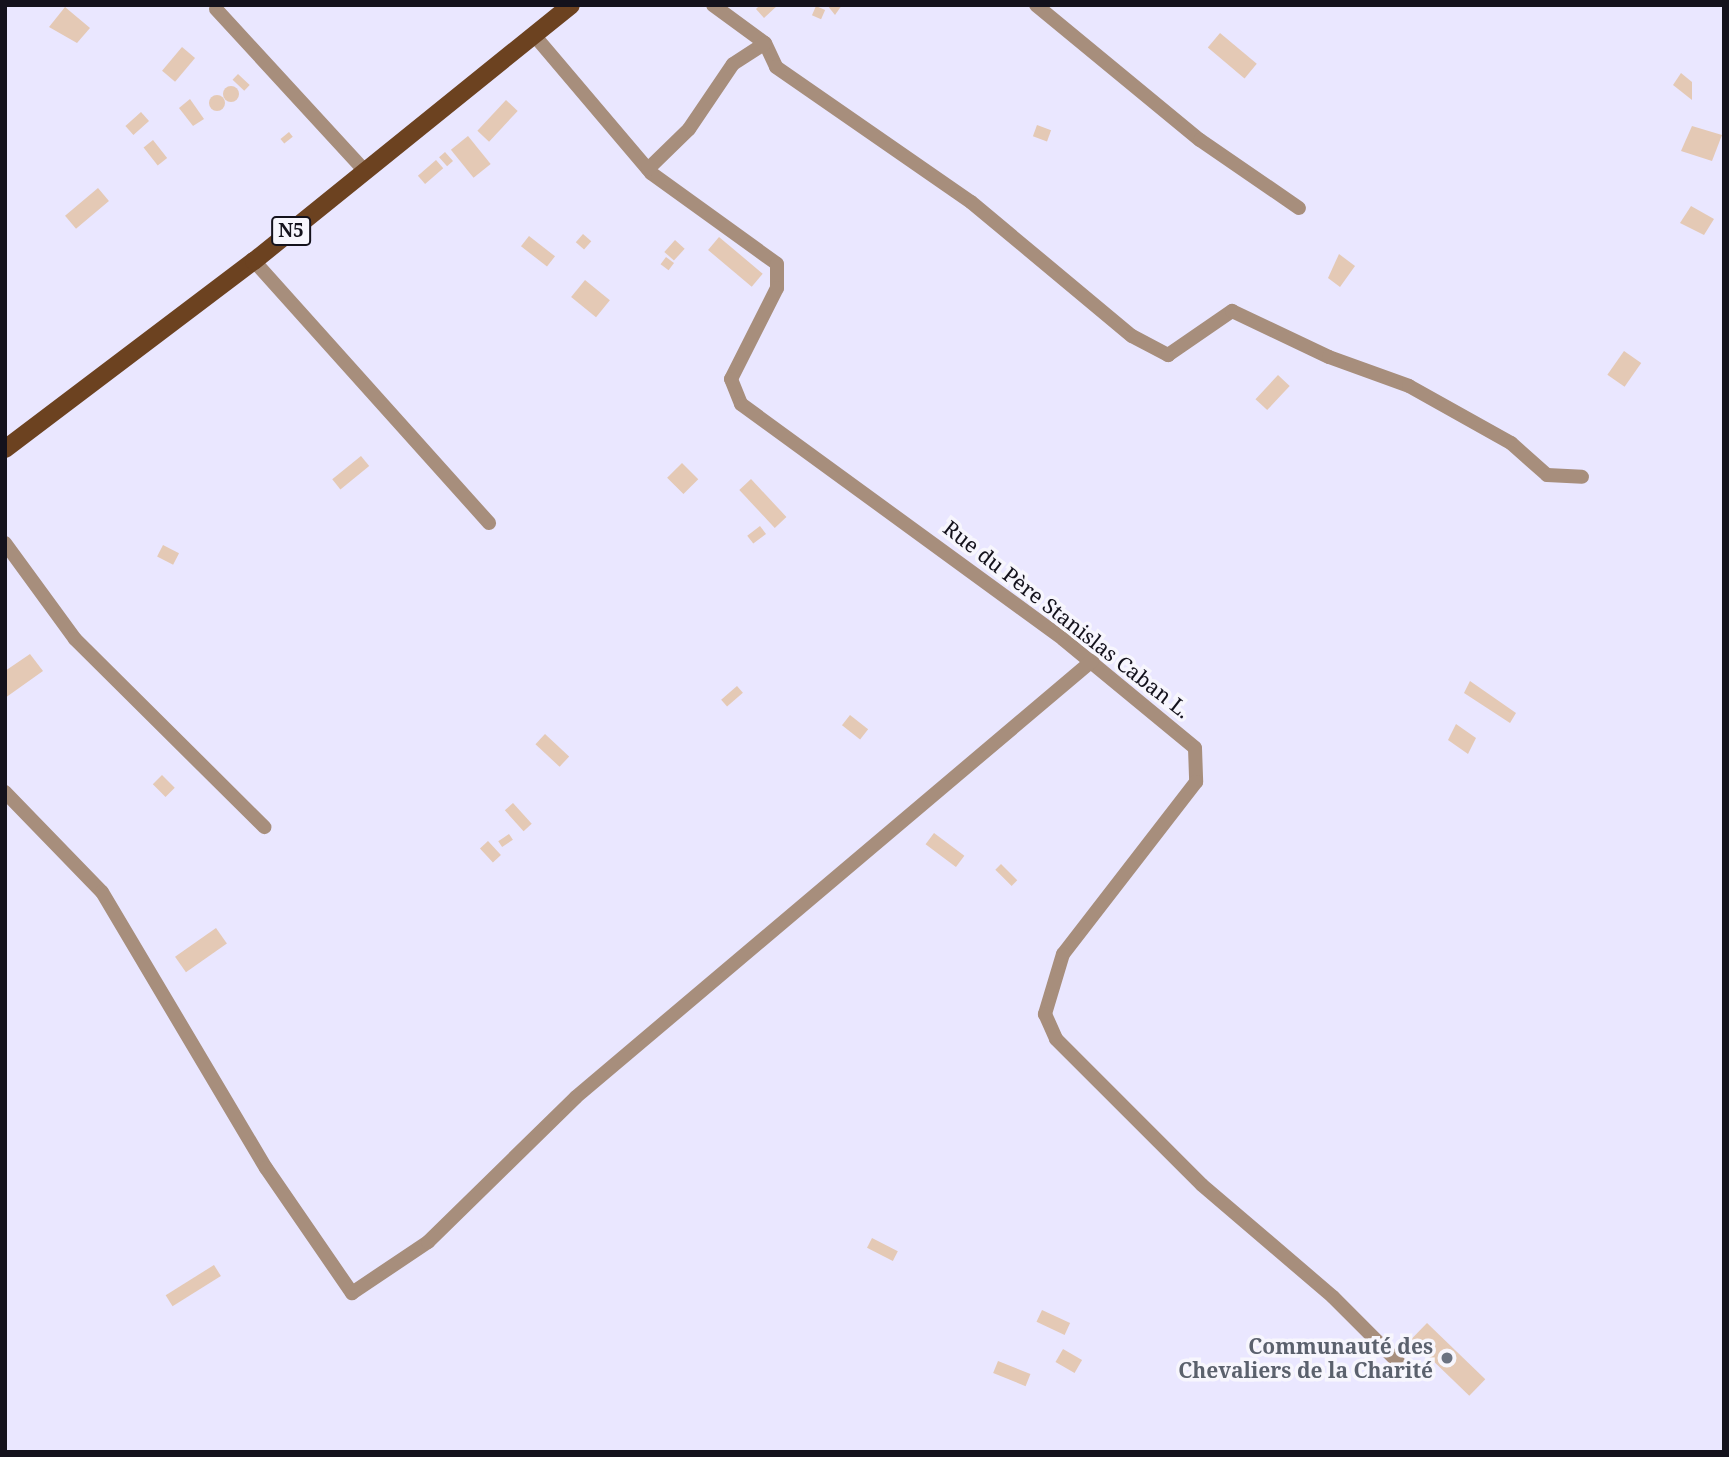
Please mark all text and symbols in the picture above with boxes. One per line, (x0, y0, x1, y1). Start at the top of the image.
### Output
road number: N5 (270, 216, 312, 246)
street label: Rue du Père Stanislas Caban L. (939, 515, 1195, 723)
place label: Communauté des Chevaliers de la Charité (1178, 1333, 1433, 1383)
marker: Communauté des Chevaliers de la Charité (1439, 1350, 1455, 1366)

